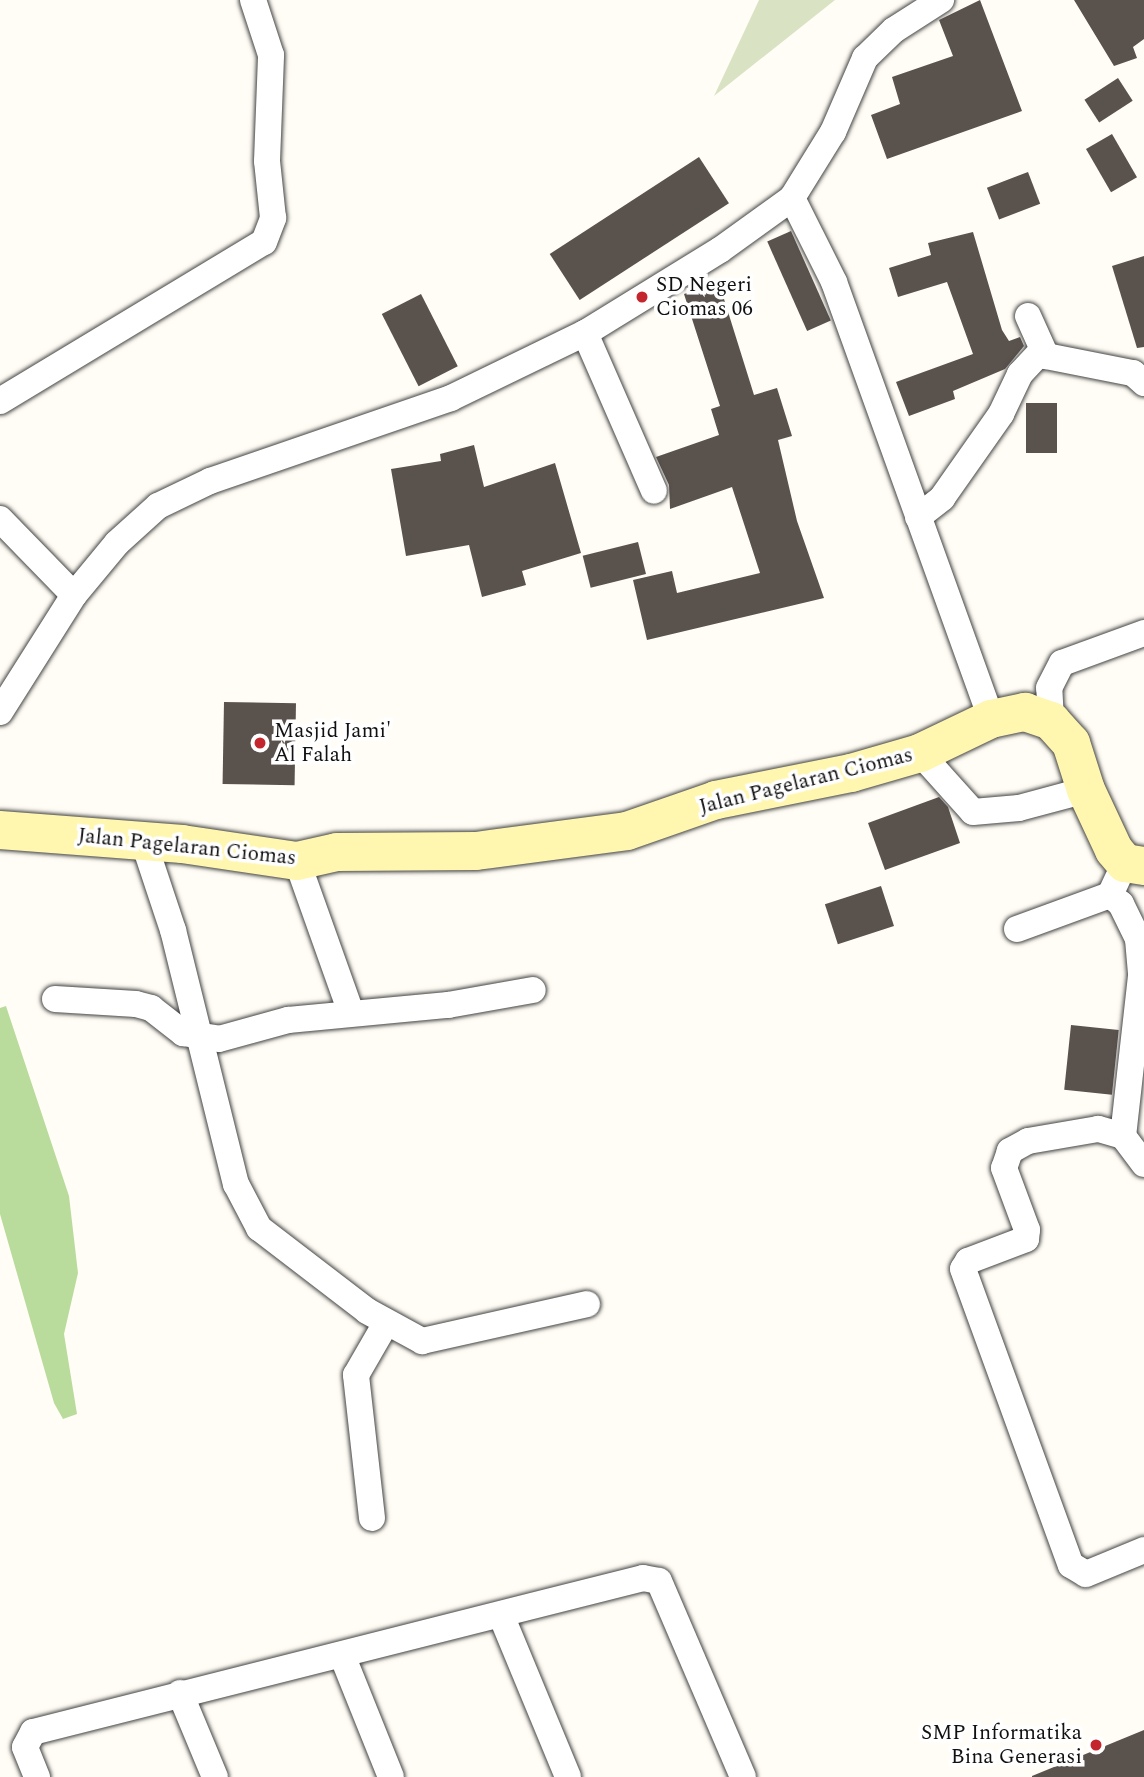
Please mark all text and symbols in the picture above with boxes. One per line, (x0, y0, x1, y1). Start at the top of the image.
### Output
place label: SD Negeri Ciomas 06 (656, 272, 753, 322)
marker: SD Negeri Ciomas 06 (634, 289, 650, 305)
place label: Masjid Jami' Al Falah (274, 718, 391, 768)
marker: Masjid Jami' Al Falah (252, 735, 268, 751)
street label: Jalan Pagelaran Ciomas (697, 742, 915, 820)
street label: Jalan Pagelaran Ciomas (77, 823, 297, 871)
place label: SMP Informatika Bina Generasi (921, 1720, 1082, 1770)
marker: SMP Informatika Bina Generasi (1088, 1737, 1104, 1753)

